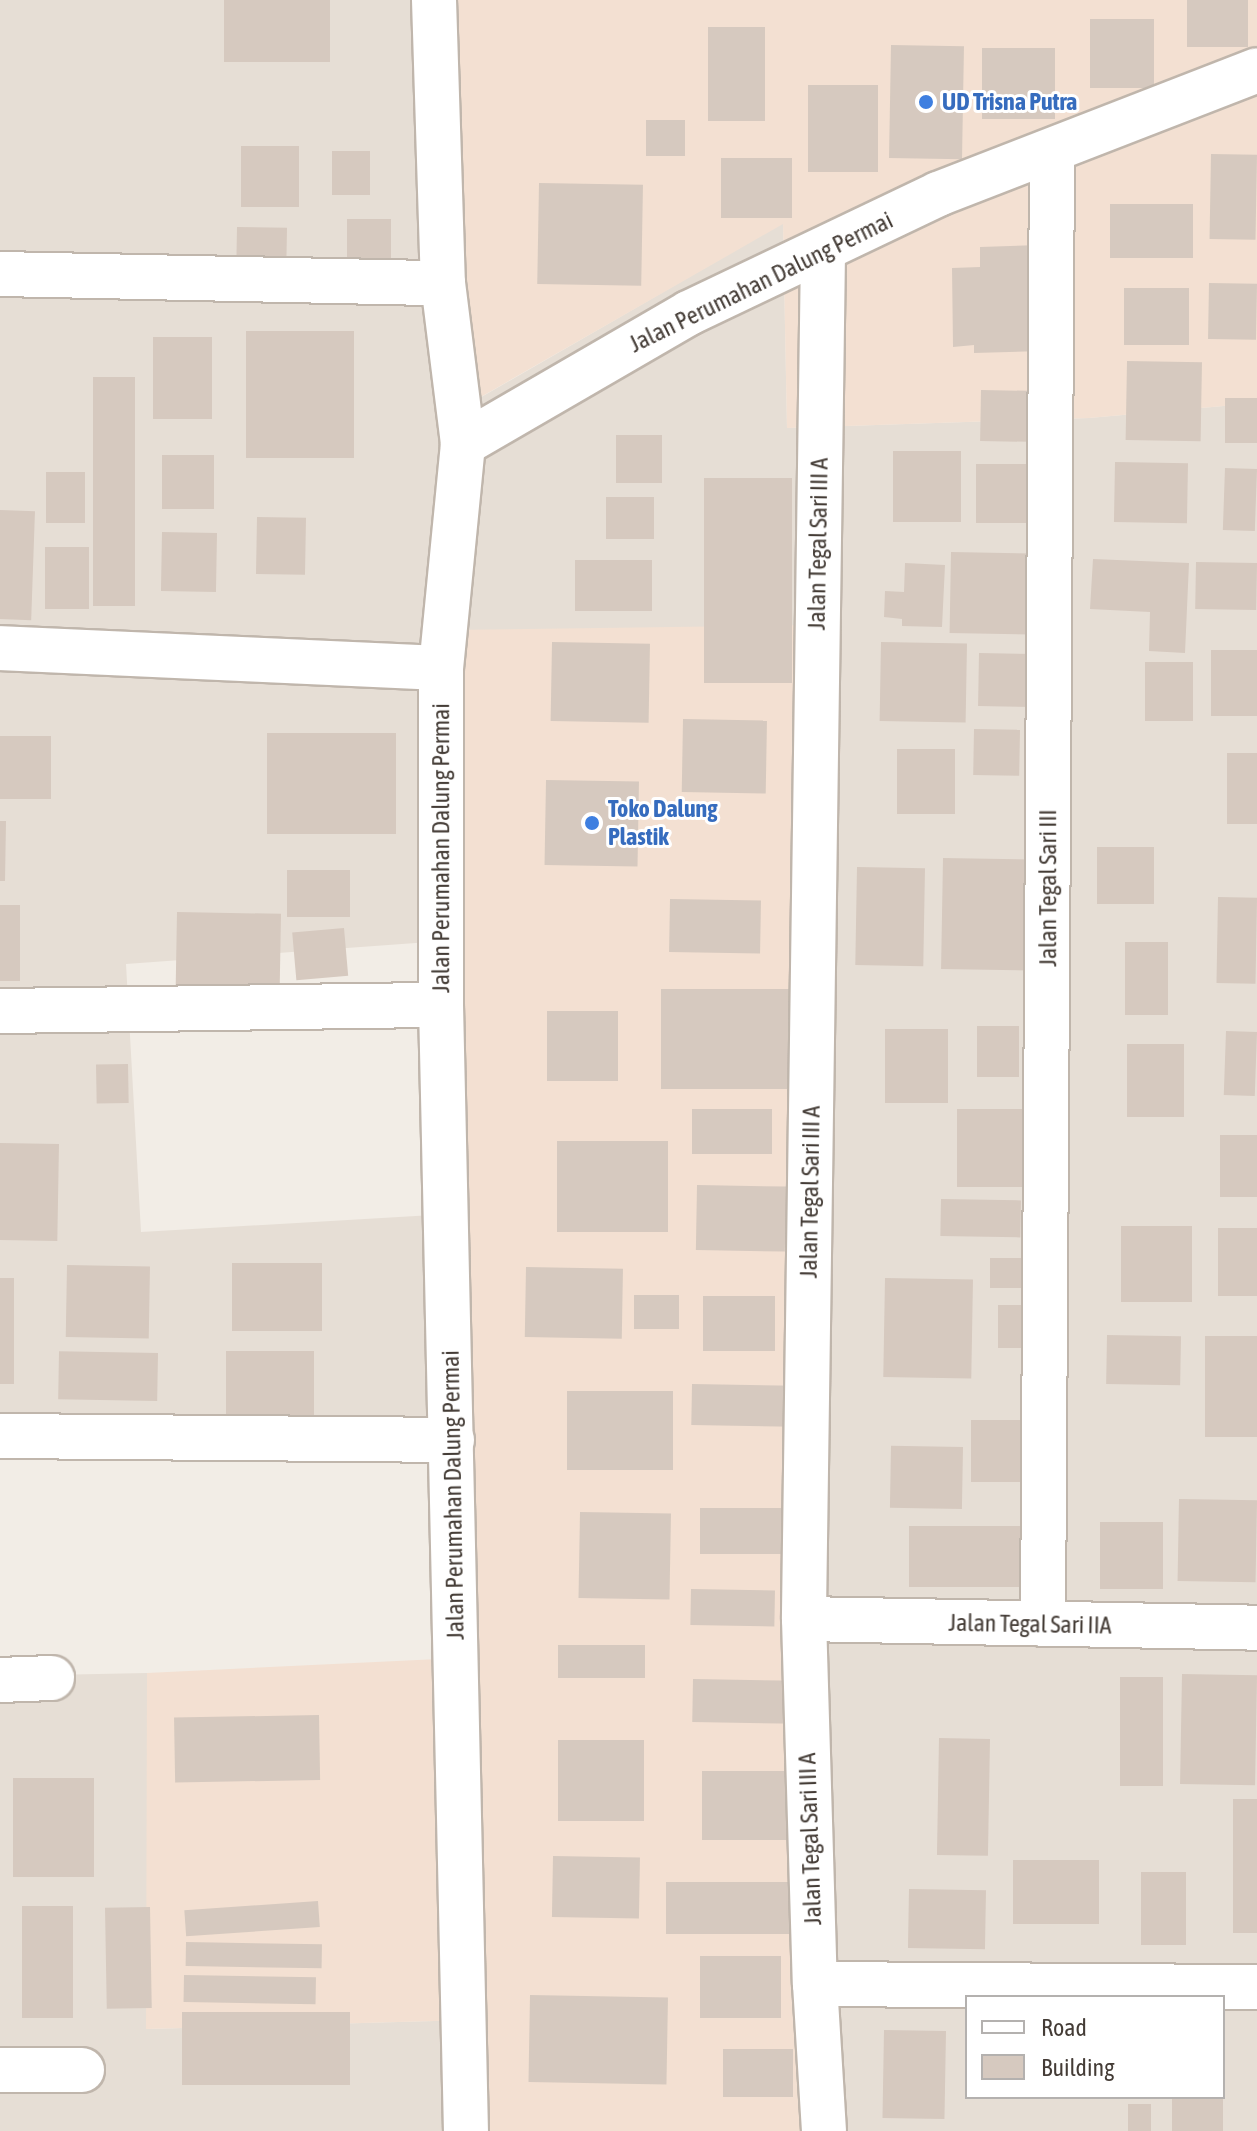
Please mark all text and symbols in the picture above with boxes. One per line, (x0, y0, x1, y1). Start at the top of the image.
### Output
place label: UD Trisna Putra (942, 88, 1077, 116)
marker: UD Trisna Putra (917, 93, 935, 111)
street label: Jalan Perumahan Dalung Permai (624, 206, 898, 358)
street label: Jalan Tegal Sari III A (802, 458, 834, 630)
street label: Jalan Perumahan Dalung Permai (427, 703, 455, 993)
place label: Toko Dalung Plastik (608, 795, 718, 851)
street label: Jalan Tegal Sari III (1034, 809, 1062, 967)
marker: Toko Dalung Plastik (583, 814, 601, 832)
street label: Jalan Tegal Sari III A (794, 1106, 826, 1278)
street label: Jalan Perumahan Dalung Permai (436, 1350, 470, 1640)
street label: Jalan Tegal Sari IIA (948, 1608, 1112, 1640)
street label: Jalan Tegal Sari III A (793, 1752, 827, 1926)
legend (965, 1995, 1225, 2099)
text: Road (1041, 2014, 1087, 2041)
text: Building (1041, 2054, 1114, 2081)

